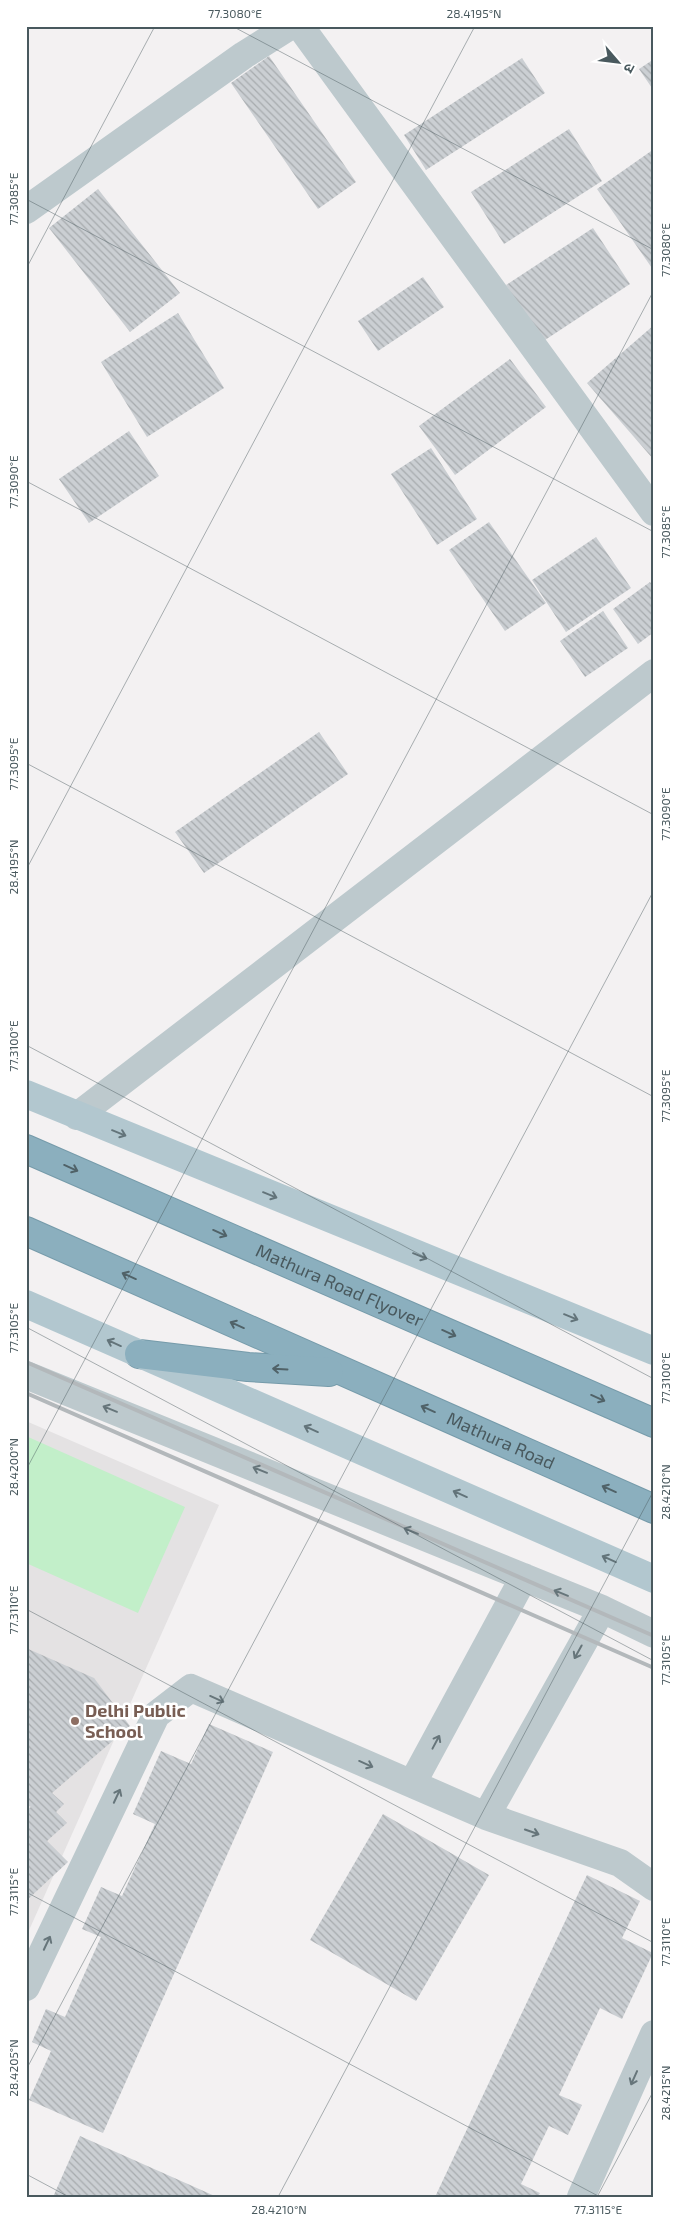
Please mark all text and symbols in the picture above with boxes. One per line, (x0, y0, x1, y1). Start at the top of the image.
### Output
text: 77.3080°E (208, 6, 262, 20)
text: 28.4195°N (447, 6, 501, 20)
north arrow (592, 38, 642, 88)
text: उ (620, 61, 639, 77)
text: 77.3085°E (6, 172, 20, 226)
text: 77.3080°E (658, 223, 672, 277)
text: 77.3090°E (6, 455, 20, 509)
text: 77.3085°E (658, 505, 672, 559)
text: 77.3095°E (6, 737, 20, 790)
text: 77.3090°E (658, 787, 672, 841)
text: 28.4195°N (6, 840, 20, 894)
text: 77.3100°E (6, 1020, 20, 1072)
text: 77.3095°E (658, 1069, 672, 1122)
one-way arrow (112, 1130, 127, 1139)
one-way arrow (63, 1164, 78, 1174)
one-way arrow (262, 1190, 277, 1200)
one-way arrow (212, 1229, 227, 1239)
street label: Mathura Road Flyover (253, 1239, 427, 1331)
one-way arrow (413, 1252, 428, 1261)
one-way arrow (122, 1271, 137, 1281)
text: 77.3105°E (6, 1302, 20, 1353)
one-way arrow (563, 1313, 578, 1322)
one-way arrow (230, 1319, 245, 1329)
one-way arrow (441, 1329, 456, 1339)
one-way arrow (107, 1337, 122, 1347)
text: 77.3100°E (658, 1352, 672, 1404)
one-way arrow (272, 1365, 288, 1374)
one-way arrow (590, 1394, 605, 1404)
one-way arrow (103, 1404, 118, 1413)
one-way arrow (421, 1404, 436, 1413)
street label: Mathura Road (444, 1407, 558, 1474)
one-way arrow (304, 1423, 319, 1433)
text: 28.4200°N (6, 1438, 20, 1496)
text: 28.4210°N (658, 1464, 672, 1520)
one-way arrow (253, 1465, 268, 1474)
one-way arrow (602, 1483, 617, 1493)
one-way arrow (453, 1488, 468, 1498)
one-way arrow (404, 1526, 419, 1536)
one-way arrow (602, 1554, 617, 1564)
text: 77.3110°E (6, 1585, 20, 1635)
one-way arrow (554, 1587, 569, 1597)
text: 77.3105°E (658, 1634, 672, 1685)
one-way arrow (573, 1644, 583, 1659)
one-way arrow (209, 1694, 224, 1704)
place label: Delhi Public School (85, 1699, 186, 1742)
marker: Delhi Public School (69, 1715, 81, 1727)
one-way arrow (431, 1734, 441, 1749)
one-way arrow (358, 1759, 373, 1769)
one-way arrow (113, 1789, 122, 1804)
one-way arrow (524, 1828, 539, 1837)
text: 77.3115°E (6, 1868, 20, 1916)
text: 77.3110°E (658, 1917, 672, 1967)
one-way arrow (43, 1936, 52, 1951)
text: 28.4205°N (6, 2039, 20, 2097)
text: 28.4215°N (658, 2066, 672, 2120)
one-way arrow (628, 2070, 638, 2085)
text: 28.4210°N (251, 2202, 307, 2216)
text: 77.3115°E (574, 2202, 622, 2216)

